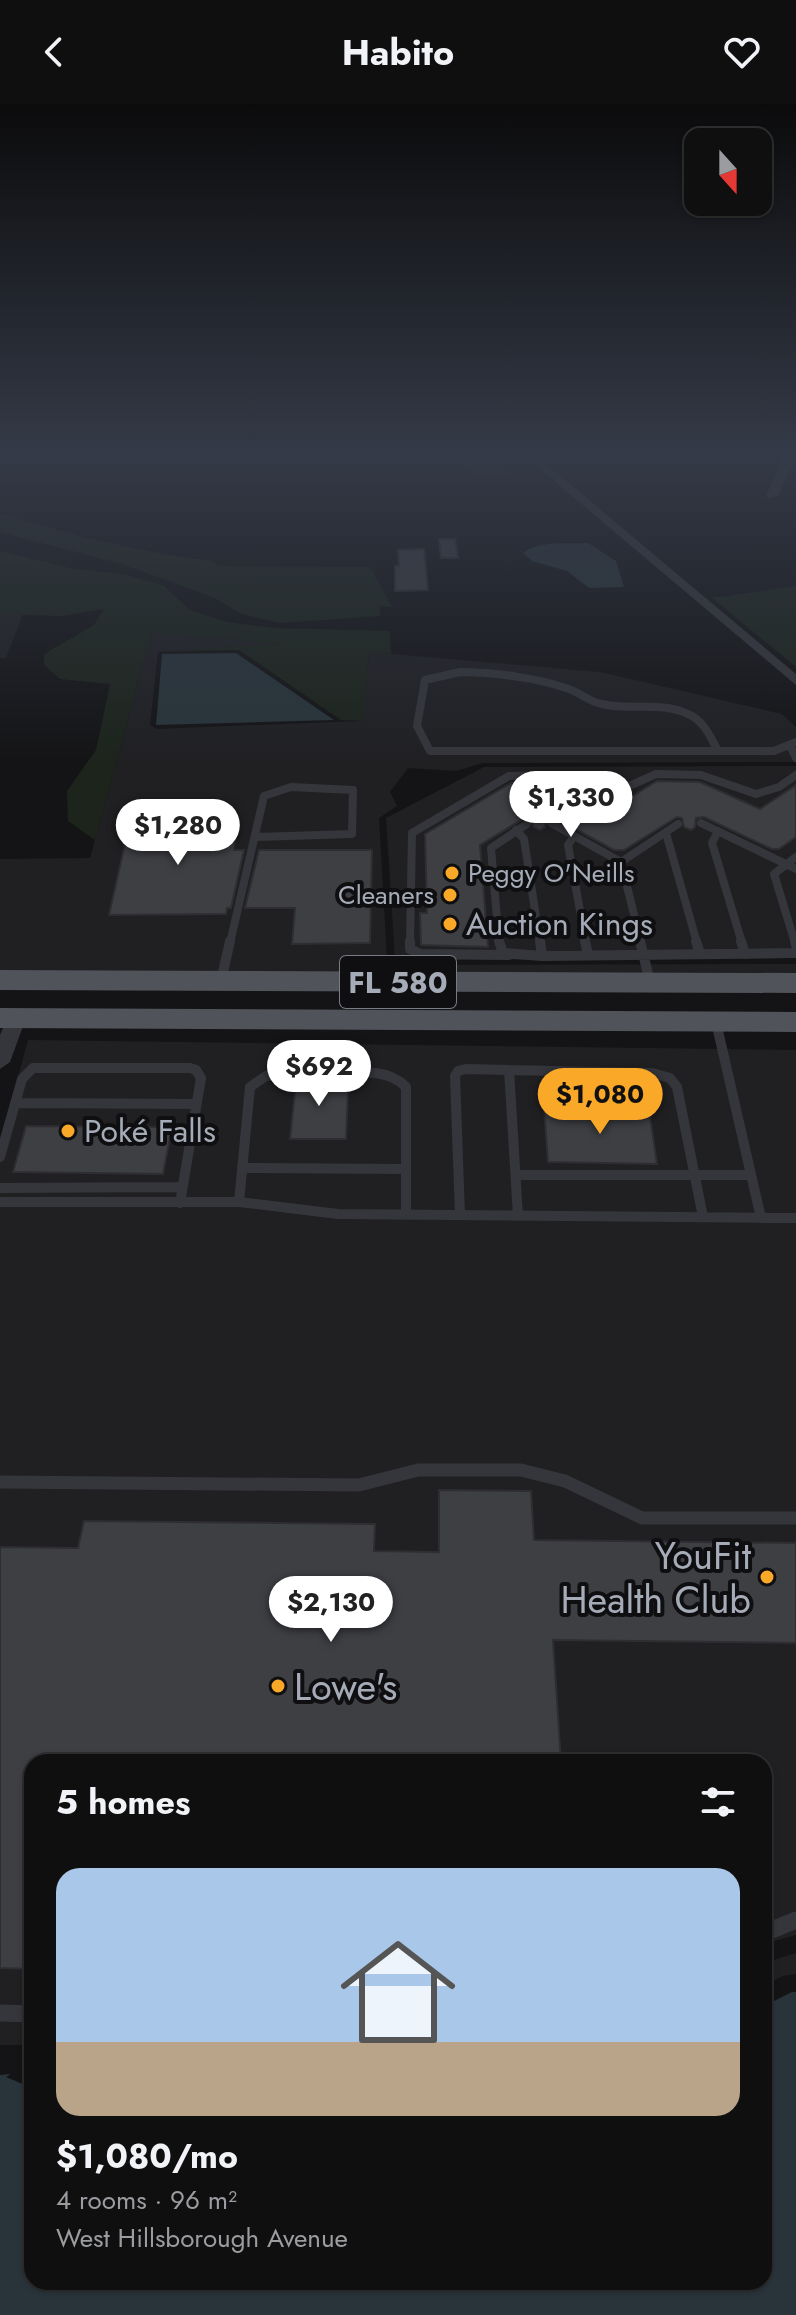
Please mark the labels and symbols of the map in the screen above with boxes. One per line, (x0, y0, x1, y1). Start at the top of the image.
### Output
north arrow (684, 128, 772, 216)
pin: $1,330 (506, 771, 636, 839)
pin: $1,280 (113, 799, 243, 867)
place label: Peggy O'Neills (468, 854, 634, 892)
marker: Peggy O'Neills (443, 864, 461, 882)
place label: Cleaners (338, 876, 434, 914)
marker: Cleaners (441, 886, 459, 904)
place label: Auction Kings (466, 901, 653, 947)
marker: Auction Kings (441, 915, 459, 933)
road number: FL 580 (340, 956, 456, 1008)
pin: $692 (272, 1040, 366, 1108)
pin: $1,080 (535, 1068, 665, 1136)
place label: Poké Falls (84, 1108, 216, 1154)
marker: Poké Falls (59, 1122, 77, 1140)
place label: YouFit Health Club (560, 1528, 751, 1627)
marker: YouFit Health Club (758, 1568, 776, 1586)
pin: $2,130 (266, 1576, 396, 1644)
place label: Lowe's (294, 1659, 397, 1714)
marker: Lowe's (269, 1677, 287, 1695)

